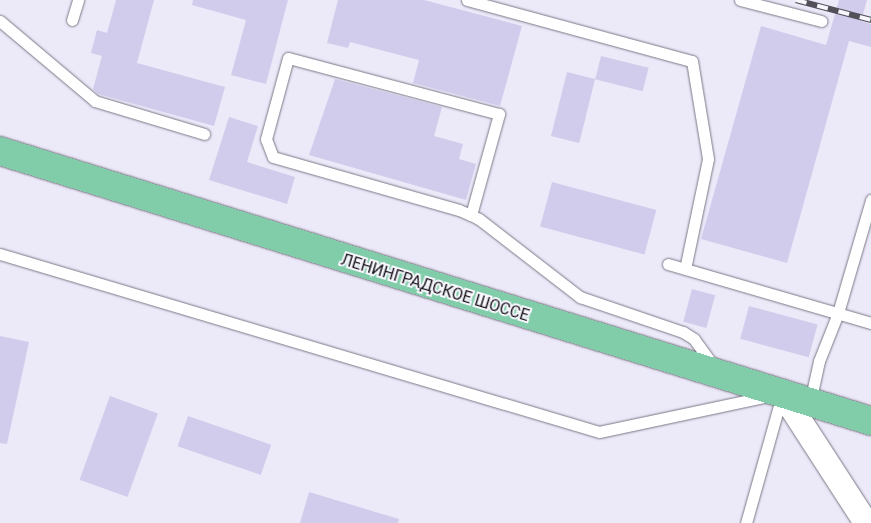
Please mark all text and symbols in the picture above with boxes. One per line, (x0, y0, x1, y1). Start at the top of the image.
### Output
street label: ЛЕНИНГРАДСКОЕ ШОССЕ (339, 250, 531, 326)

